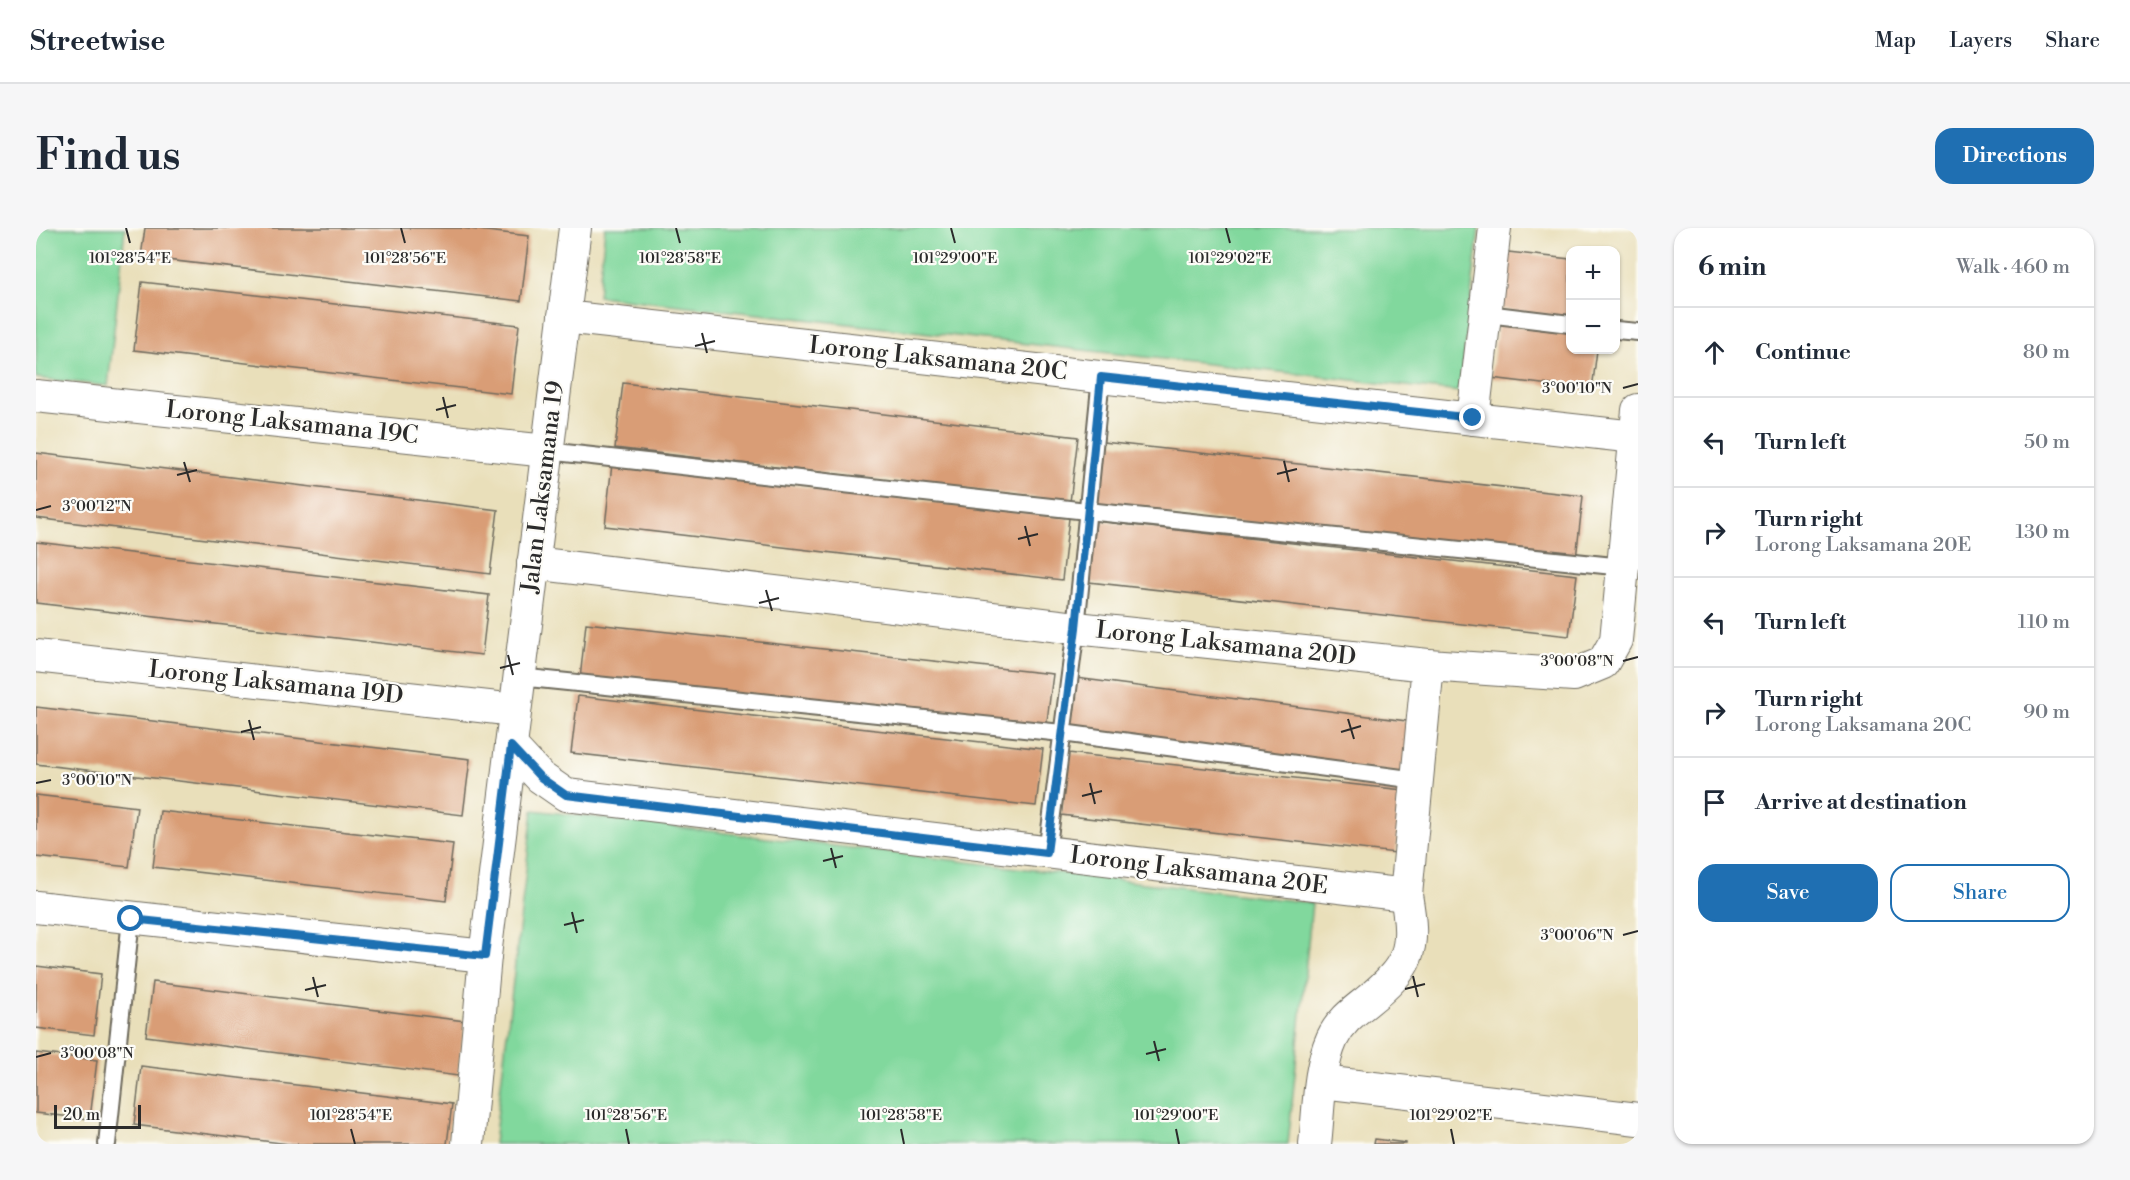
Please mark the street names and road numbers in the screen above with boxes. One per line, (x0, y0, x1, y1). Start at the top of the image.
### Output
street label: Lorong Laksamana 20C (807, 331, 1069, 387)
street label: Jalan Laksamana 19 (515, 379, 571, 596)
street label: Lorong Laksamana 19C (164, 395, 420, 451)
street label: Lorong Laksamana 20D (1094, 615, 1358, 673)
street label: Lorong Laksamana 19D (147, 655, 405, 711)
street label: Lorong Laksamana 20E (1068, 840, 1330, 902)

